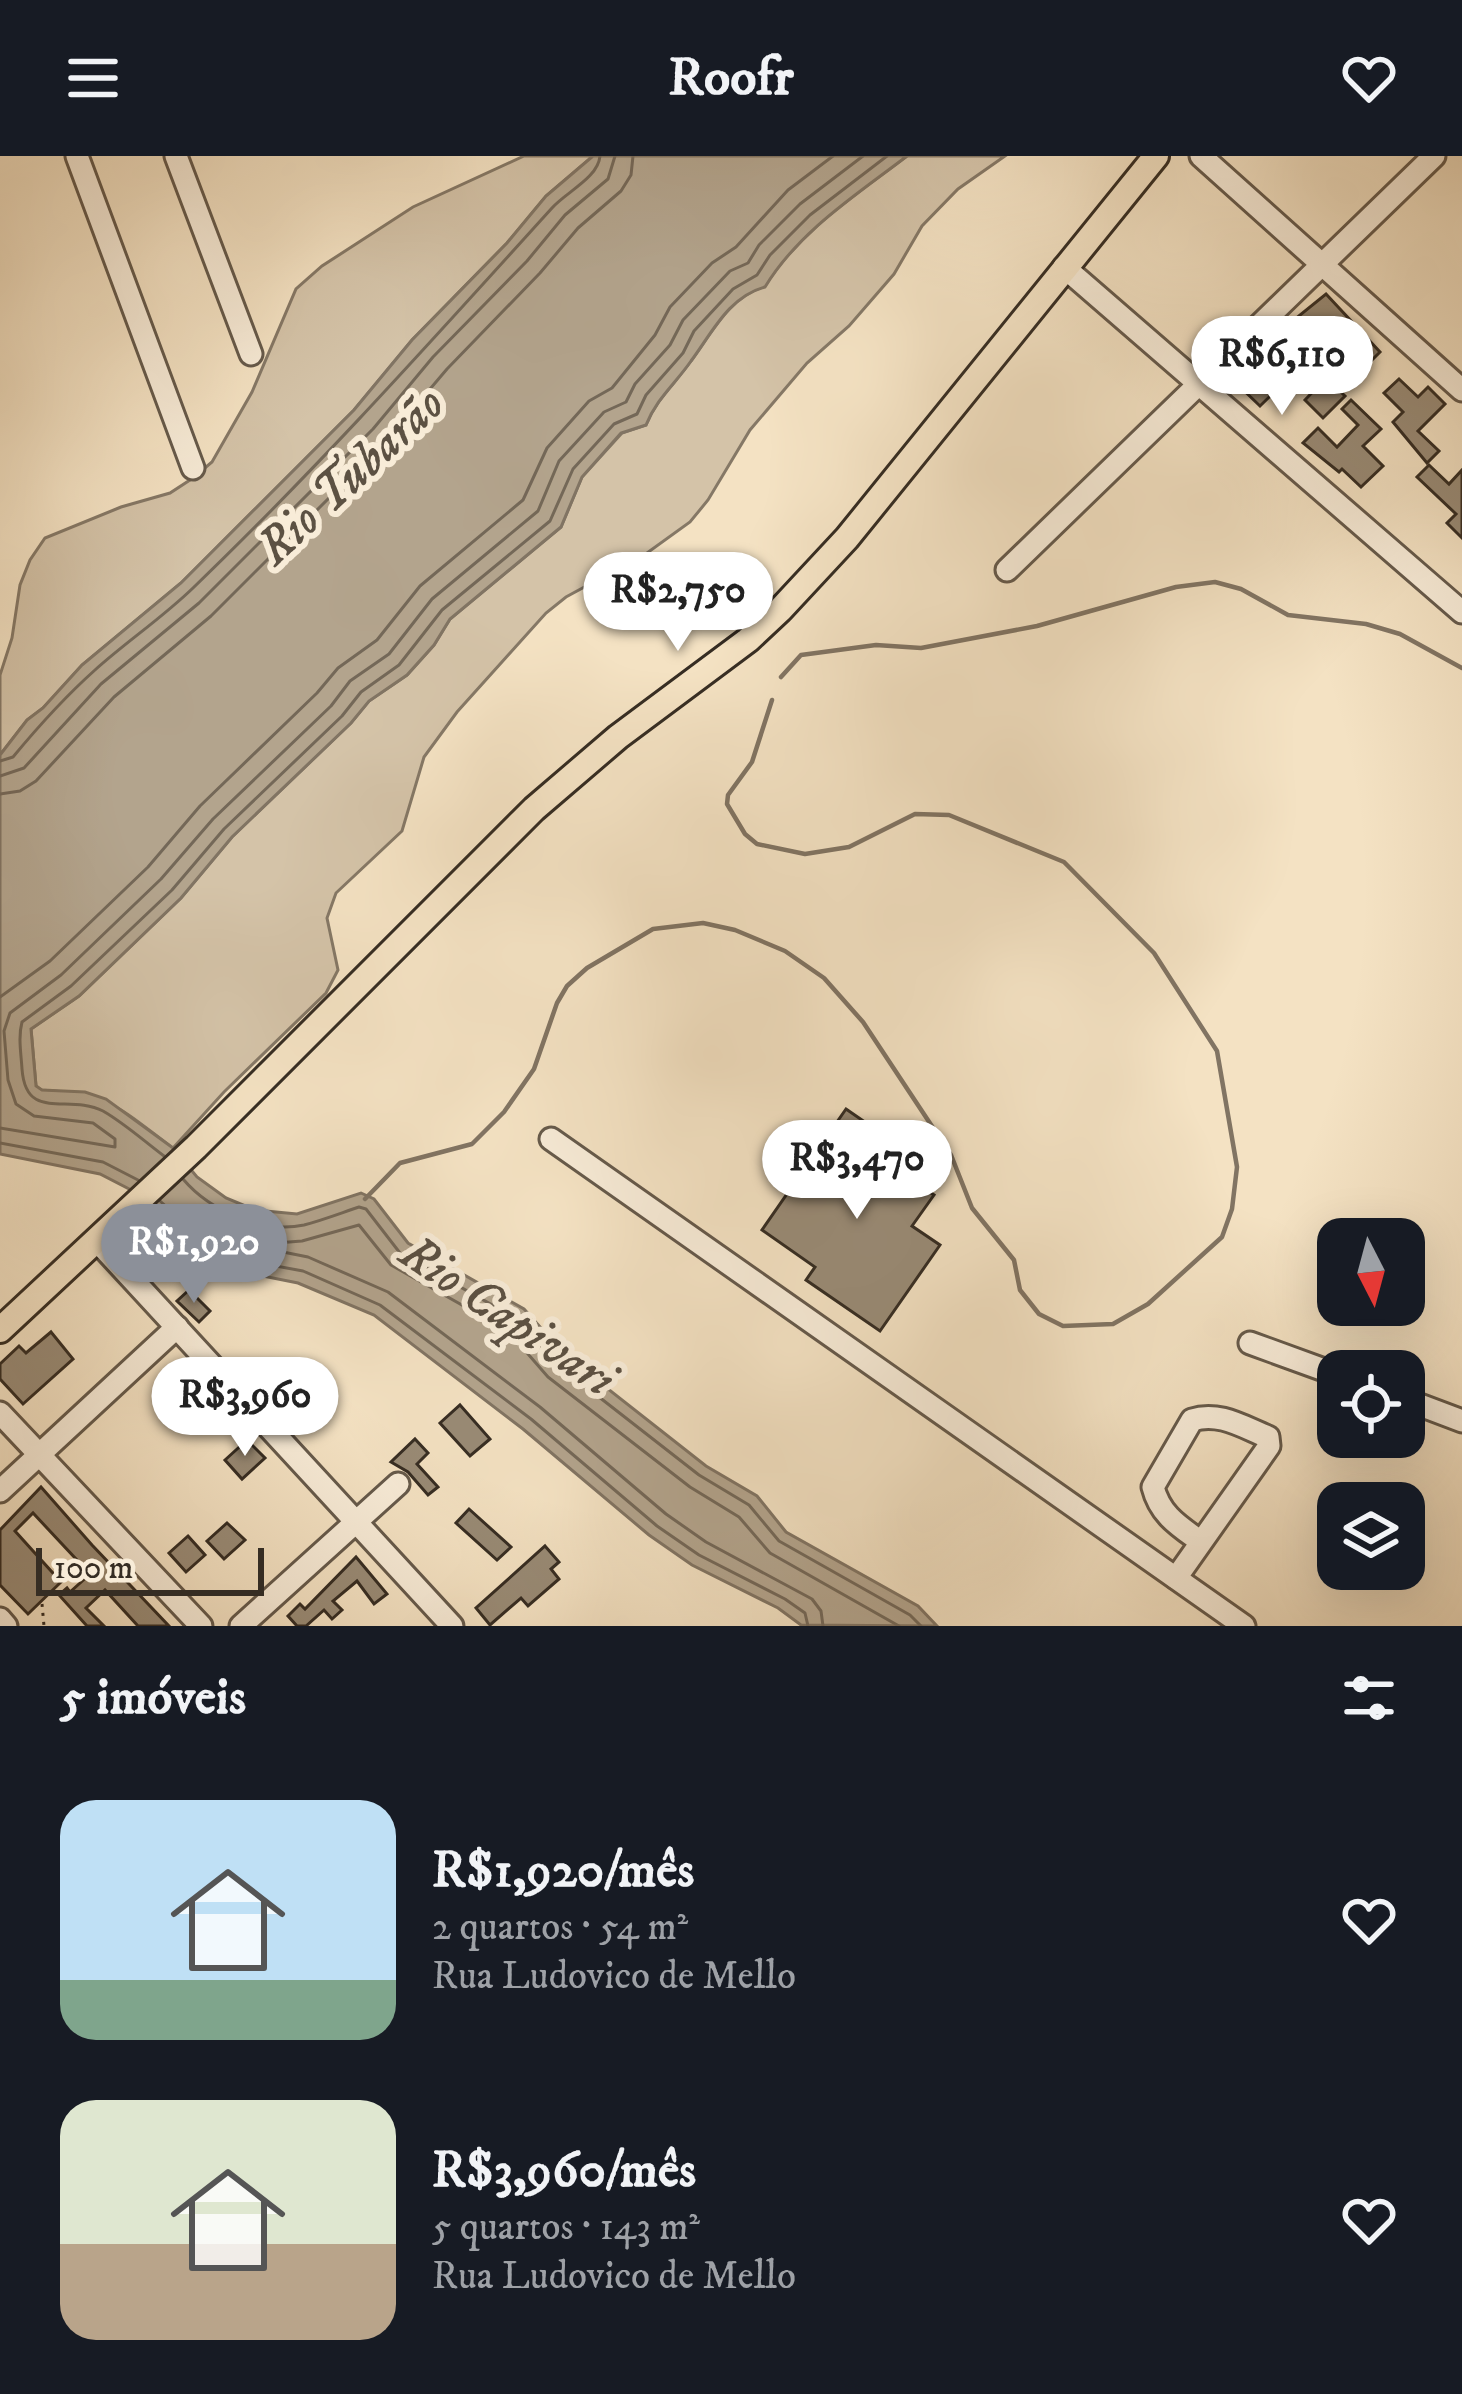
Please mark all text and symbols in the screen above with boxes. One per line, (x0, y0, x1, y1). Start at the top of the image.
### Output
icon: menu (60, 45, 126, 111)
text: Roofr (668, 45, 794, 112)
icon: heart (1336, 45, 1402, 111)
pin: R$6,110 (1171, 316, 1393, 418)
text: R$6,110 (1218, 330, 1346, 379)
water label: Rio Tubarão (242, 373, 459, 581)
pin: R$2,750 (567, 552, 789, 654)
text: R$2,750 (610, 566, 746, 615)
pin: R$3,470 (746, 1120, 968, 1222)
text: R$3,470 (789, 1134, 925, 1183)
pin: R$1,920 (83, 1204, 305, 1306)
text: R$1,920 (128, 1218, 260, 1267)
north arrow (1317, 1218, 1425, 1326)
map controls (1317, 1218, 1425, 1590)
water label: Rio Capivari (386, 1220, 629, 1413)
button: locate (1317, 1350, 1425, 1458)
pin: R$3,960 (134, 1357, 356, 1459)
text: R$3,960 (178, 1371, 312, 1420)
button: layers (1317, 1482, 1425, 1590)
scale bar (36, 1542, 264, 1595)
text: 100 m (54, 1548, 133, 1589)
icon: filters (1336, 1665, 1402, 1731)
text: 5 imóveis (60, 1666, 246, 1730)
text: R$1,920/mês (432, 1839, 694, 1903)
icon: home (156, 1848, 300, 1992)
icon: heart (1336, 1887, 1402, 1953)
text: 2 quartos · 54 m² (432, 1903, 688, 1952)
text: Rua Ludovico de Mello (432, 1952, 796, 2001)
text: R$3,960/mês (432, 2139, 696, 2203)
icon: home (156, 2148, 300, 2292)
icon: heart (1336, 2187, 1402, 2253)
text: 5 quartos · 143 m² (432, 2203, 700, 2252)
text: Rua Ludovico de Mello (432, 2252, 796, 2301)

